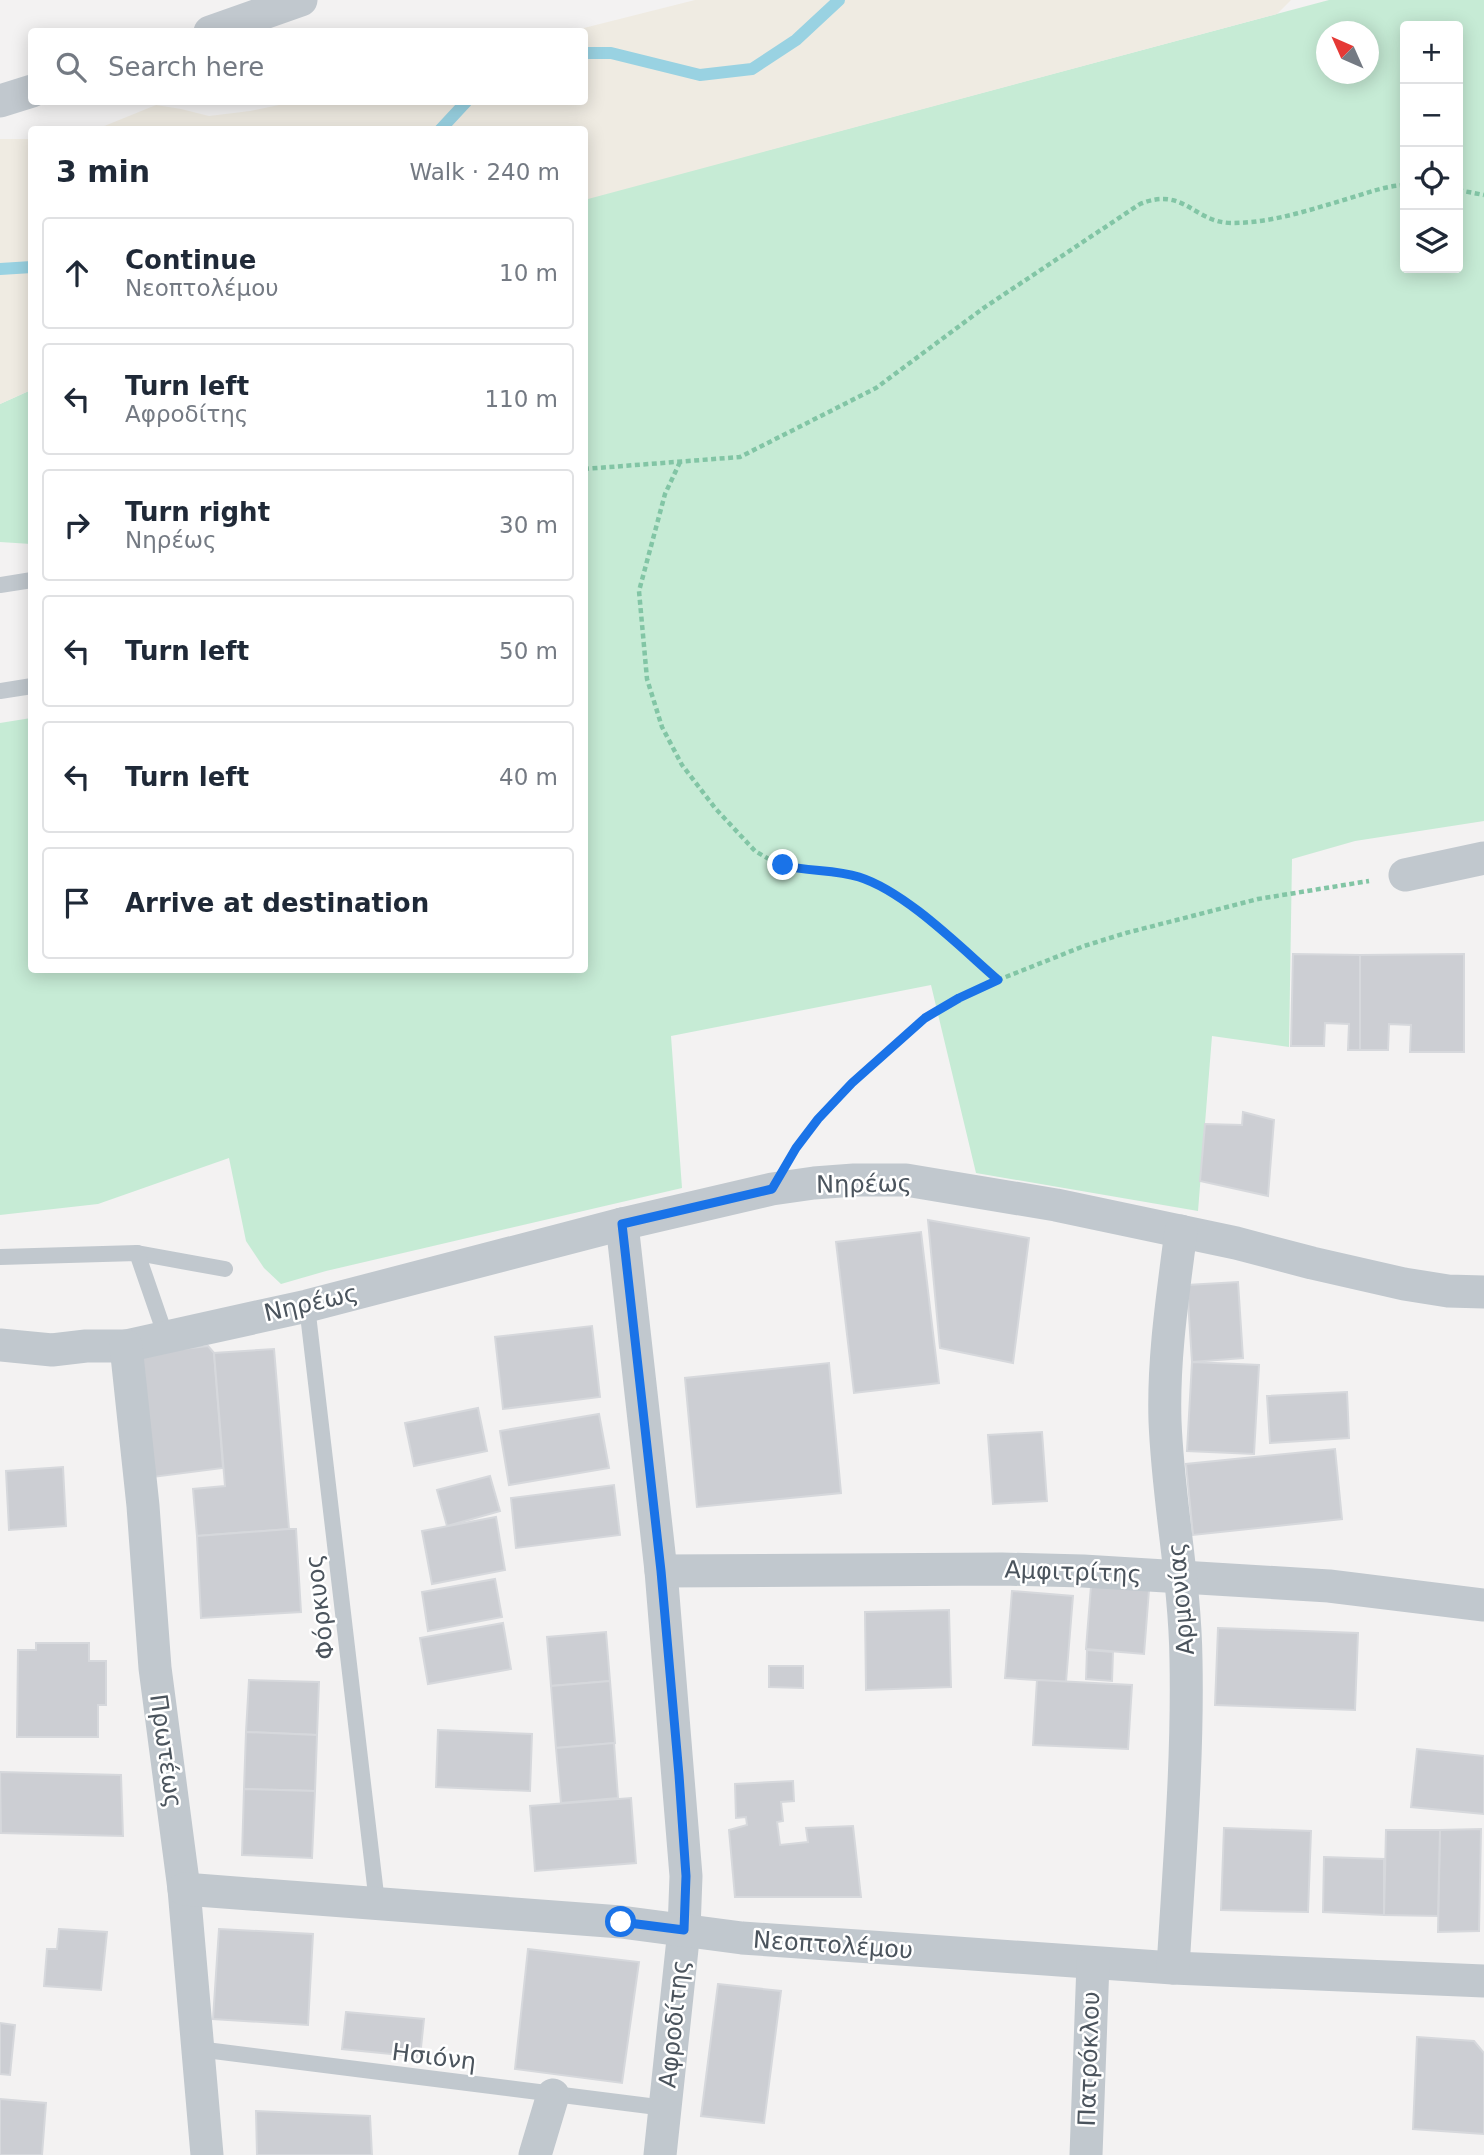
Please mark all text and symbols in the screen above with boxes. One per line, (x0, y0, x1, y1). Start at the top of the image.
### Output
north arrow (1316, 21, 1379, 84)
map controls (1400, 21, 1463, 273)
button: + (1400, 21, 1463, 84)
search box (28, 28, 588, 105)
icon: search (52, 48, 90, 86)
text: Search here (108, 52, 264, 82)
button: − (1400, 84, 1463, 147)
button: locate (1400, 147, 1463, 210)
text: 3 min (56, 154, 150, 189)
text: Walk · 240 m (409, 159, 560, 185)
button: layers (1400, 210, 1463, 273)
text: Continue (125, 245, 256, 275)
icon: ahead (58, 254, 96, 292)
text: 10 m (499, 260, 558, 286)
text: Νεοπτολέμου (125, 275, 279, 301)
text: Turn left (125, 371, 249, 401)
icon: left (58, 380, 96, 418)
text: 110 m (484, 386, 558, 412)
text: Αφροδίτης (125, 401, 248, 427)
text: Turn right (125, 497, 270, 527)
icon: right (58, 506, 96, 544)
text: 30 m (499, 512, 558, 538)
text: Νηρέως (125, 527, 217, 553)
icon: left (58, 632, 96, 670)
text: Turn left (125, 636, 249, 666)
text: 50 m (499, 638, 558, 664)
icon: left (58, 758, 96, 796)
text: Turn left (125, 762, 249, 792)
text: 40 m (499, 764, 558, 790)
route end (767, 849, 798, 880)
icon: arrive (58, 884, 96, 922)
text: Arrive at destination (125, 888, 429, 918)
street label: Νηρέως (816, 1169, 912, 1199)
street label: Νηρέως (261, 1279, 361, 1327)
street label: Αρμονίας (1162, 1541, 1200, 1657)
street label: Φόρκυος (300, 1553, 340, 1661)
street label: Αμφιτρίτης (1004, 1556, 1142, 1588)
street label: Πρωτέως (144, 1692, 188, 1810)
route start (605, 1906, 636, 1937)
street label: Νεοπτολέμου (752, 1925, 914, 1965)
street label: Αφροδίτης (653, 1959, 695, 2089)
street label: Πατρόκλου (1073, 1991, 1105, 2127)
street label: Ησιόνη (390, 2038, 478, 2076)

